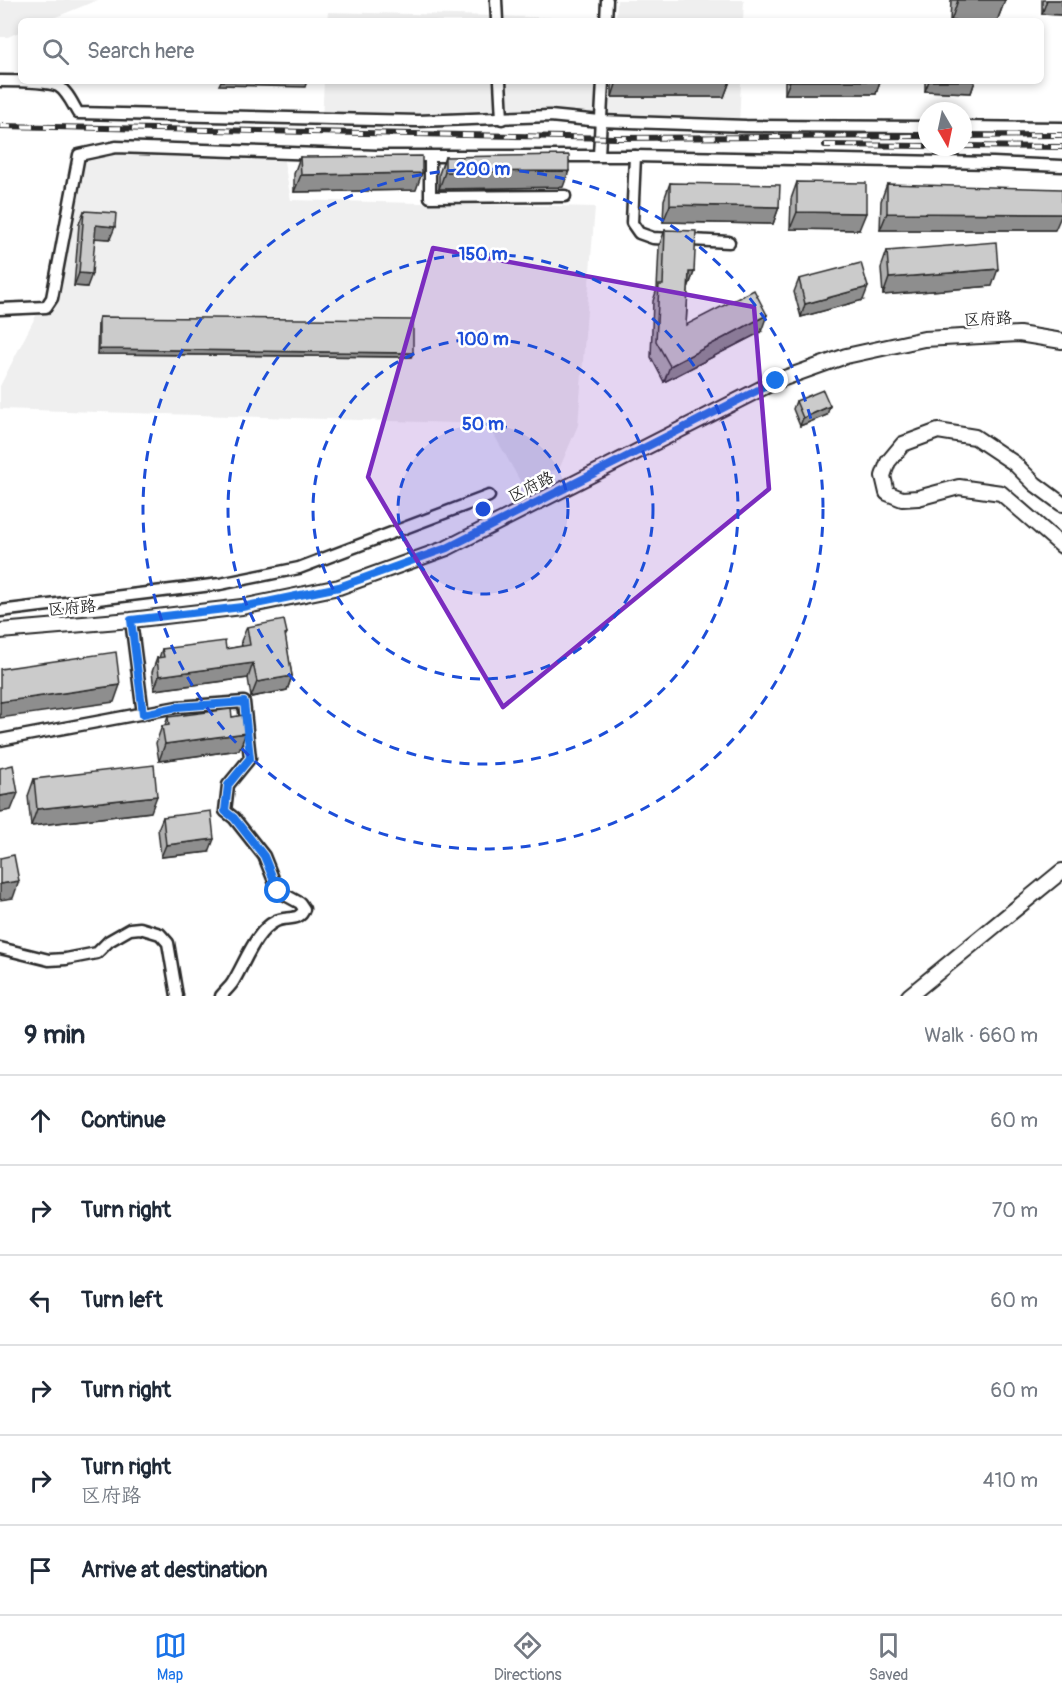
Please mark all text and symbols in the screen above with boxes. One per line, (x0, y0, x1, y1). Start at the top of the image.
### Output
search box (18, 18, 1044, 84)
icon: search (39, 35, 72, 68)
text: Search here (87, 37, 194, 65)
north arrow (918, 102, 972, 156)
text: 200 m (456, 158, 510, 181)
text: 150 m (459, 243, 508, 266)
street label: 区府路 (964, 308, 1012, 330)
text: 100 m (457, 328, 509, 351)
route end (762, 367, 788, 393)
text: 50 m (462, 413, 504, 436)
street label: 区府路 (505, 467, 557, 507)
centre of rings (473, 499, 493, 519)
street label: 区府路 (47, 596, 97, 620)
route start (264, 877, 290, 903)
text: 9 min (24, 1019, 85, 1051)
text: Walk · 660 m (924, 1023, 1038, 1048)
icon: ahead (24, 1104, 57, 1137)
text: Continue (81, 1106, 165, 1134)
text: 60 m (991, 1108, 1038, 1133)
icon: right (24, 1194, 57, 1227)
text: Turn right (81, 1196, 171, 1224)
text: 70 m (992, 1198, 1038, 1223)
icon: left (24, 1284, 57, 1317)
text: Turn left (81, 1286, 163, 1314)
text: 60 m (991, 1288, 1038, 1313)
icon: right (24, 1374, 57, 1407)
text: Turn right (81, 1376, 171, 1404)
text: 60 m (991, 1378, 1038, 1403)
text: Turn right (81, 1453, 171, 1481)
icon: right (24, 1464, 57, 1497)
text: 410 m (983, 1468, 1038, 1493)
text: 区府路 (81, 1483, 141, 1508)
icon: arrive (24, 1554, 57, 1587)
text: Arrive at destination (81, 1556, 267, 1584)
tab: Map (154, 1629, 187, 1685)
tab: Directions (494, 1629, 562, 1685)
tab: Saved (869, 1629, 908, 1685)

